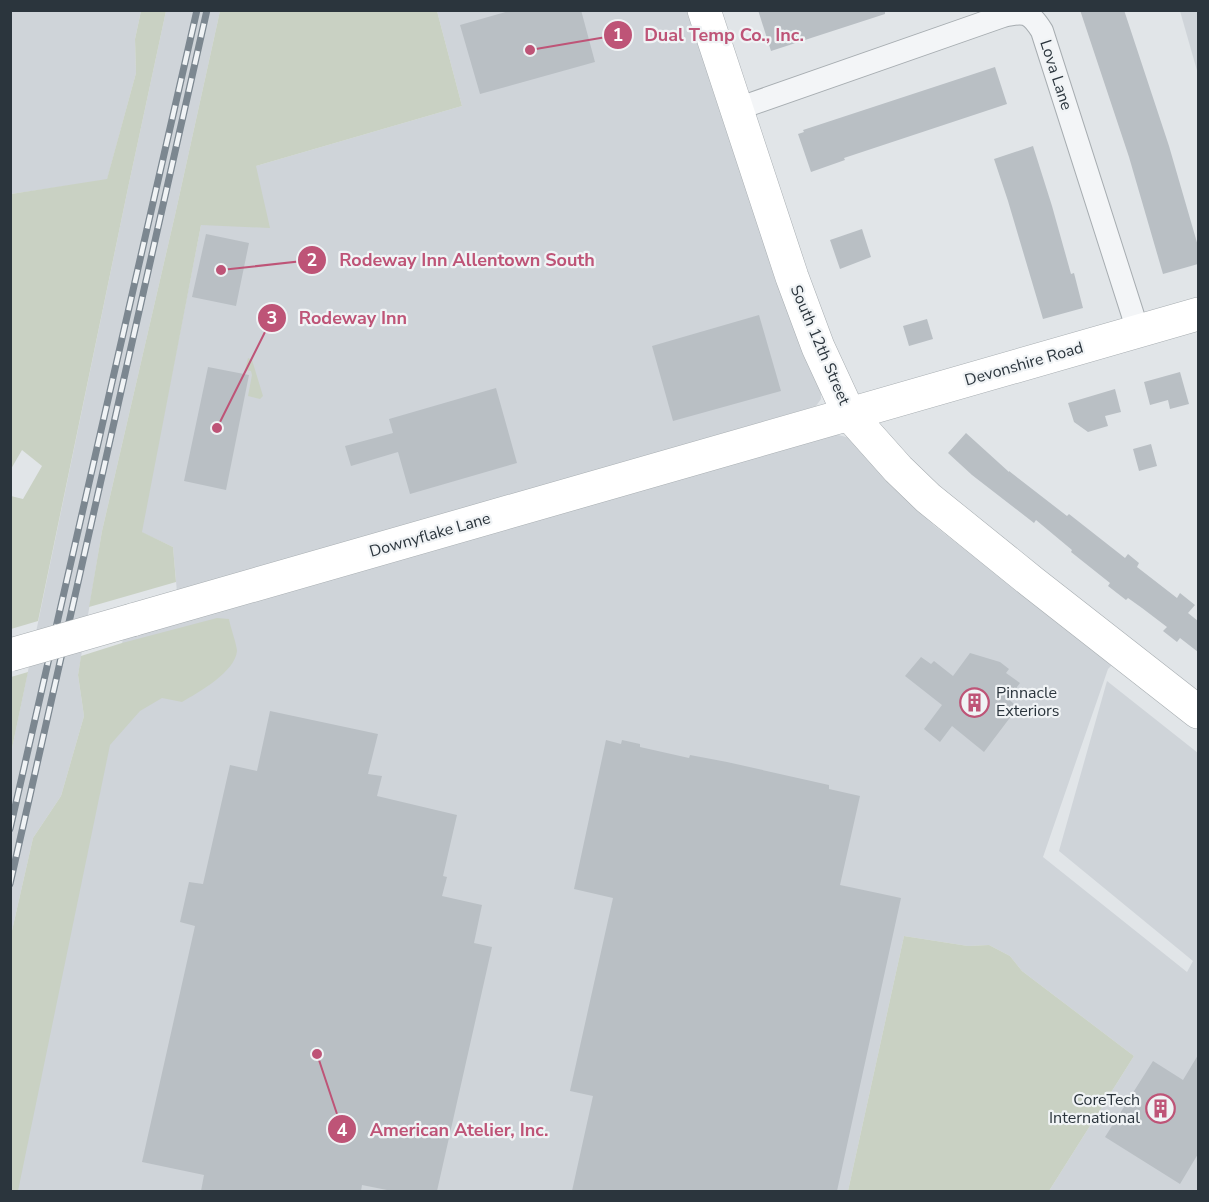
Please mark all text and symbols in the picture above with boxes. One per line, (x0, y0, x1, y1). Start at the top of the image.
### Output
callout: Dual Temp Co., Inc. (603, 17, 816, 53)
text: 1 (613, 23, 623, 47)
text: Dual Temp Co., Inc. (644, 23, 804, 47)
street label: Lova Lane (1034, 37, 1078, 113)
callout: Rodeway Inn Allentown South (297, 242, 607, 278)
text: 2 (307, 248, 317, 272)
text: Rodeway Inn Allentown South (339, 248, 595, 272)
street label: South 12th Street (785, 282, 855, 409)
callout: Rodeway Inn (257, 300, 419, 336)
text: 3 (267, 306, 277, 330)
text: Rodeway Inn (299, 306, 407, 330)
street label: Devonshire Road (962, 337, 1086, 391)
street label: Downyflake Lane (367, 507, 493, 563)
place label: Pinnacle Exteriors (996, 682, 1059, 722)
building icon: Pinnacle Exteriors (959, 686, 991, 718)
place label: CoreTech International (1049, 1089, 1140, 1129)
building icon: CoreTech International (1145, 1093, 1177, 1125)
callout: American Atelier, Inc. (327, 1111, 560, 1147)
text: 4 (337, 1118, 348, 1142)
text: American Atelier, Inc. (370, 1118, 548, 1142)

